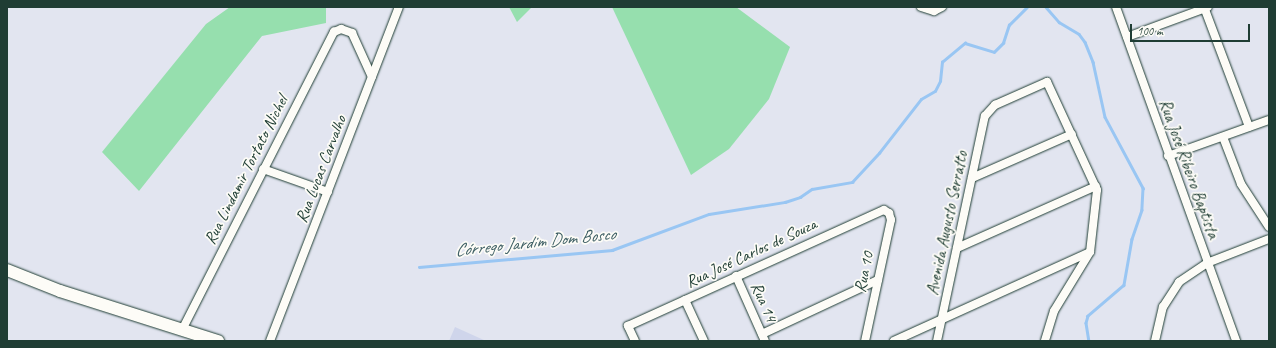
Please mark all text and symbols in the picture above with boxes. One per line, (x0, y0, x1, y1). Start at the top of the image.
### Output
scale bar (1132, 16, 1252, 42)
text: 100 m (1137, 23, 1163, 39)
street label: Rua Lindamir Tortato Nichel (200, 93, 292, 247)
street label: Rua José Ribeiro Baptista (1154, 97, 1224, 241)
street label: Rua Lucas Carvalho (291, 113, 351, 225)
street label: Avenida Augusto Serratto (922, 149, 972, 297)
street label: Rua José Carlos de Souza (682, 214, 820, 292)
water label: Córrego Jardim Dom Bosco (454, 223, 616, 261)
street label: Rua 10 (850, 250, 878, 294)
street label: Rua 14 (746, 279, 782, 325)

